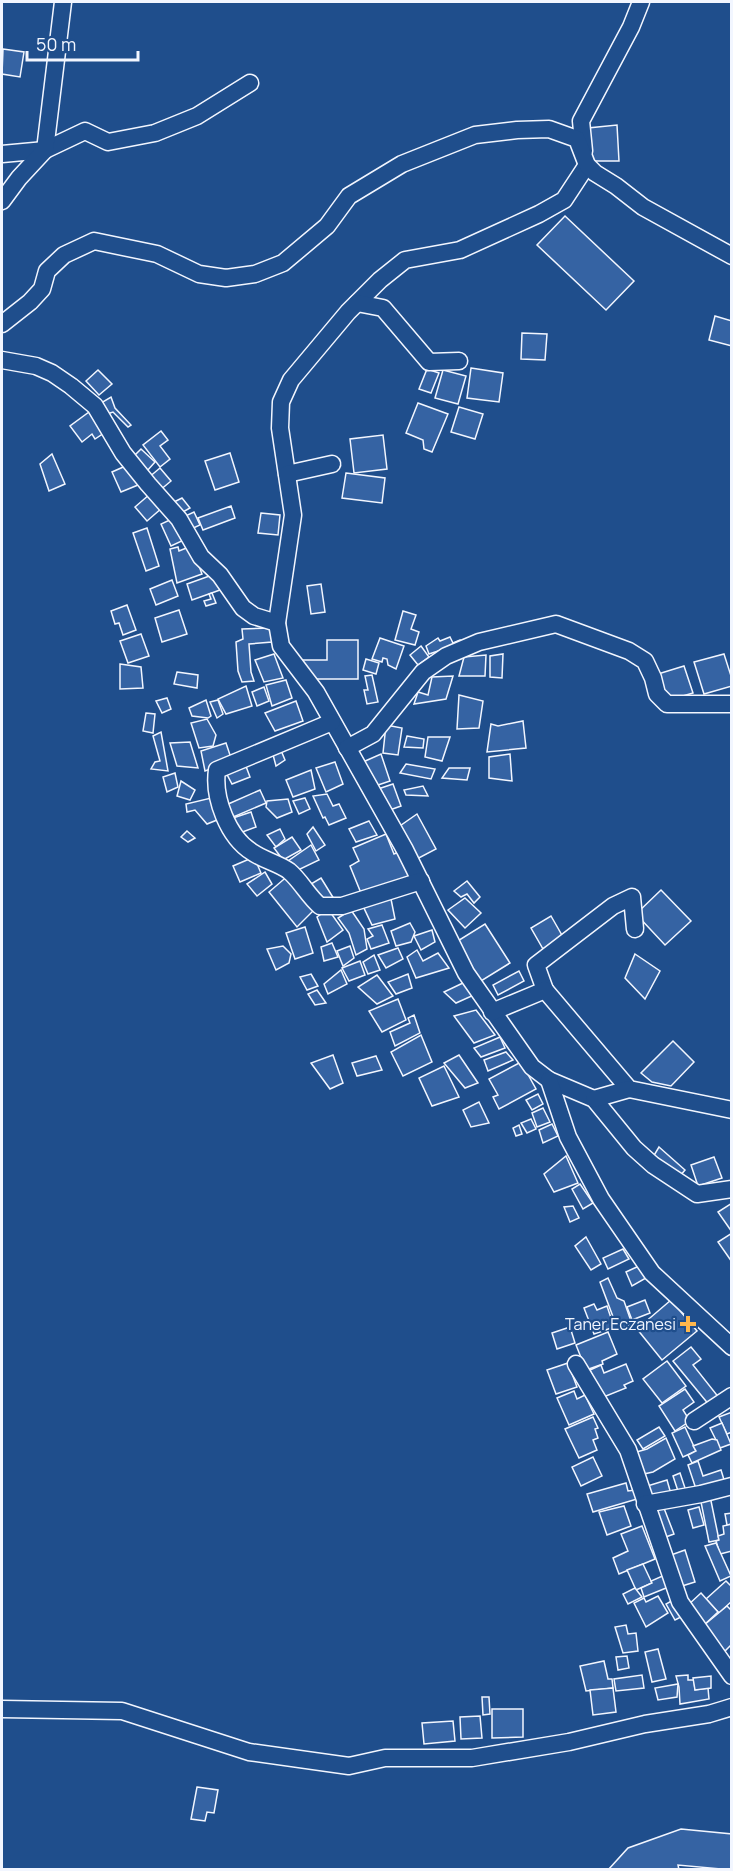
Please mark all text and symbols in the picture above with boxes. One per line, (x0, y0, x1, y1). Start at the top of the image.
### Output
scale bar (27, 24, 138, 62)
text: 50 m (36, 32, 76, 56)
place label: Taner Eczanesi (565, 1313, 676, 1335)
marker: Taner Eczanesi (681, 1317, 695, 1331)

